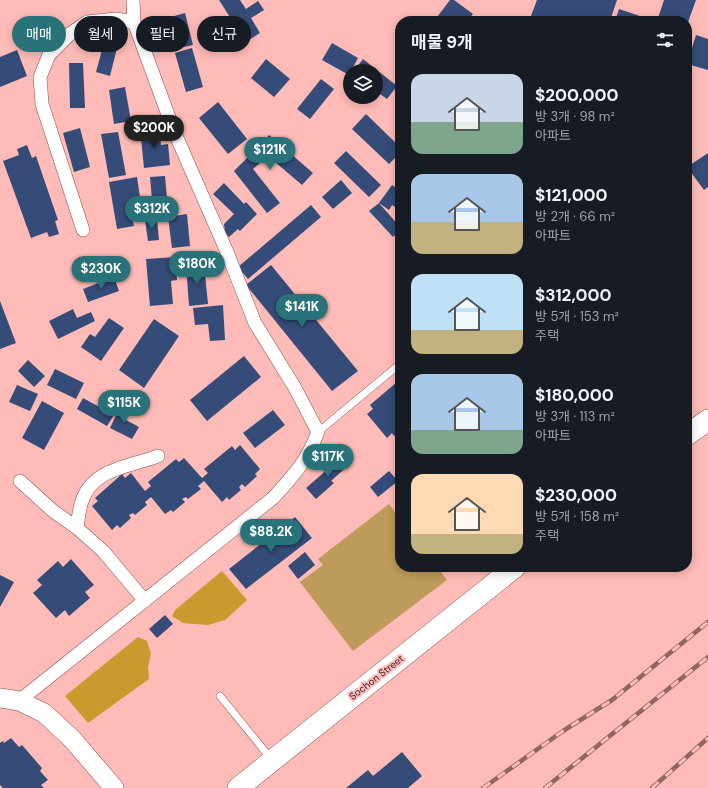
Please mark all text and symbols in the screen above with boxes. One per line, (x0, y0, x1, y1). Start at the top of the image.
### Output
chip: 매매 (12, 16, 66, 52)
chip: 월세 (74, 16, 128, 52)
chip: 필터 (136, 16, 189, 52)
chip: 신규 (197, 16, 251, 52)
icon: filters (654, 29, 676, 51)
text: 매물 9개 (411, 31, 473, 53)
map controls (343, 64, 383, 104)
button: layers (343, 64, 383, 104)
text: $200,000 (535, 84, 619, 106)
icon: home (443, 90, 491, 138)
text: 방 3개 · 98 m² (535, 108, 615, 125)
pin: $200K (126, 115, 182, 149)
text: $200K (133, 119, 175, 136)
text: 아파트 (535, 127, 571, 144)
pin: $121K (242, 137, 298, 171)
text: $121K (253, 141, 287, 158)
text: $121,000 (535, 184, 608, 206)
icon: home (443, 190, 491, 238)
pin: $312K (124, 196, 180, 230)
text: $312K (134, 200, 170, 217)
text: 방 2개 · 66 m² (535, 208, 615, 225)
text: 아파트 (535, 227, 571, 244)
pin: $180K (169, 251, 225, 285)
text: $180K (178, 255, 216, 272)
pin: $230K (73, 256, 129, 290)
text: $230K (81, 260, 121, 277)
text: $312,000 (535, 284, 611, 306)
icon: home (443, 290, 491, 338)
pin: $141K (274, 294, 330, 328)
text: $141K (285, 298, 319, 315)
text: 방 5개 · 153 m² (535, 308, 619, 325)
text: 주택 (535, 327, 559, 344)
text: $180,000 (535, 384, 614, 406)
pin: $115K (96, 390, 152, 424)
icon: home (443, 390, 491, 438)
text: $115K (107, 394, 141, 411)
text: 방 3개 · 113 m² (535, 408, 615, 425)
text: 아파트 (535, 427, 571, 444)
pin: $117K (300, 444, 356, 478)
text: $117K (312, 448, 344, 465)
text: $230,000 (535, 484, 617, 506)
icon: home (443, 490, 491, 538)
text: 방 5개 · 158 m² (535, 508, 619, 525)
pin: $88.2K (238, 519, 304, 553)
text: $88.2K (249, 523, 293, 540)
text: 주택 (535, 527, 559, 544)
street label: Sochon Street (346, 652, 406, 703)

